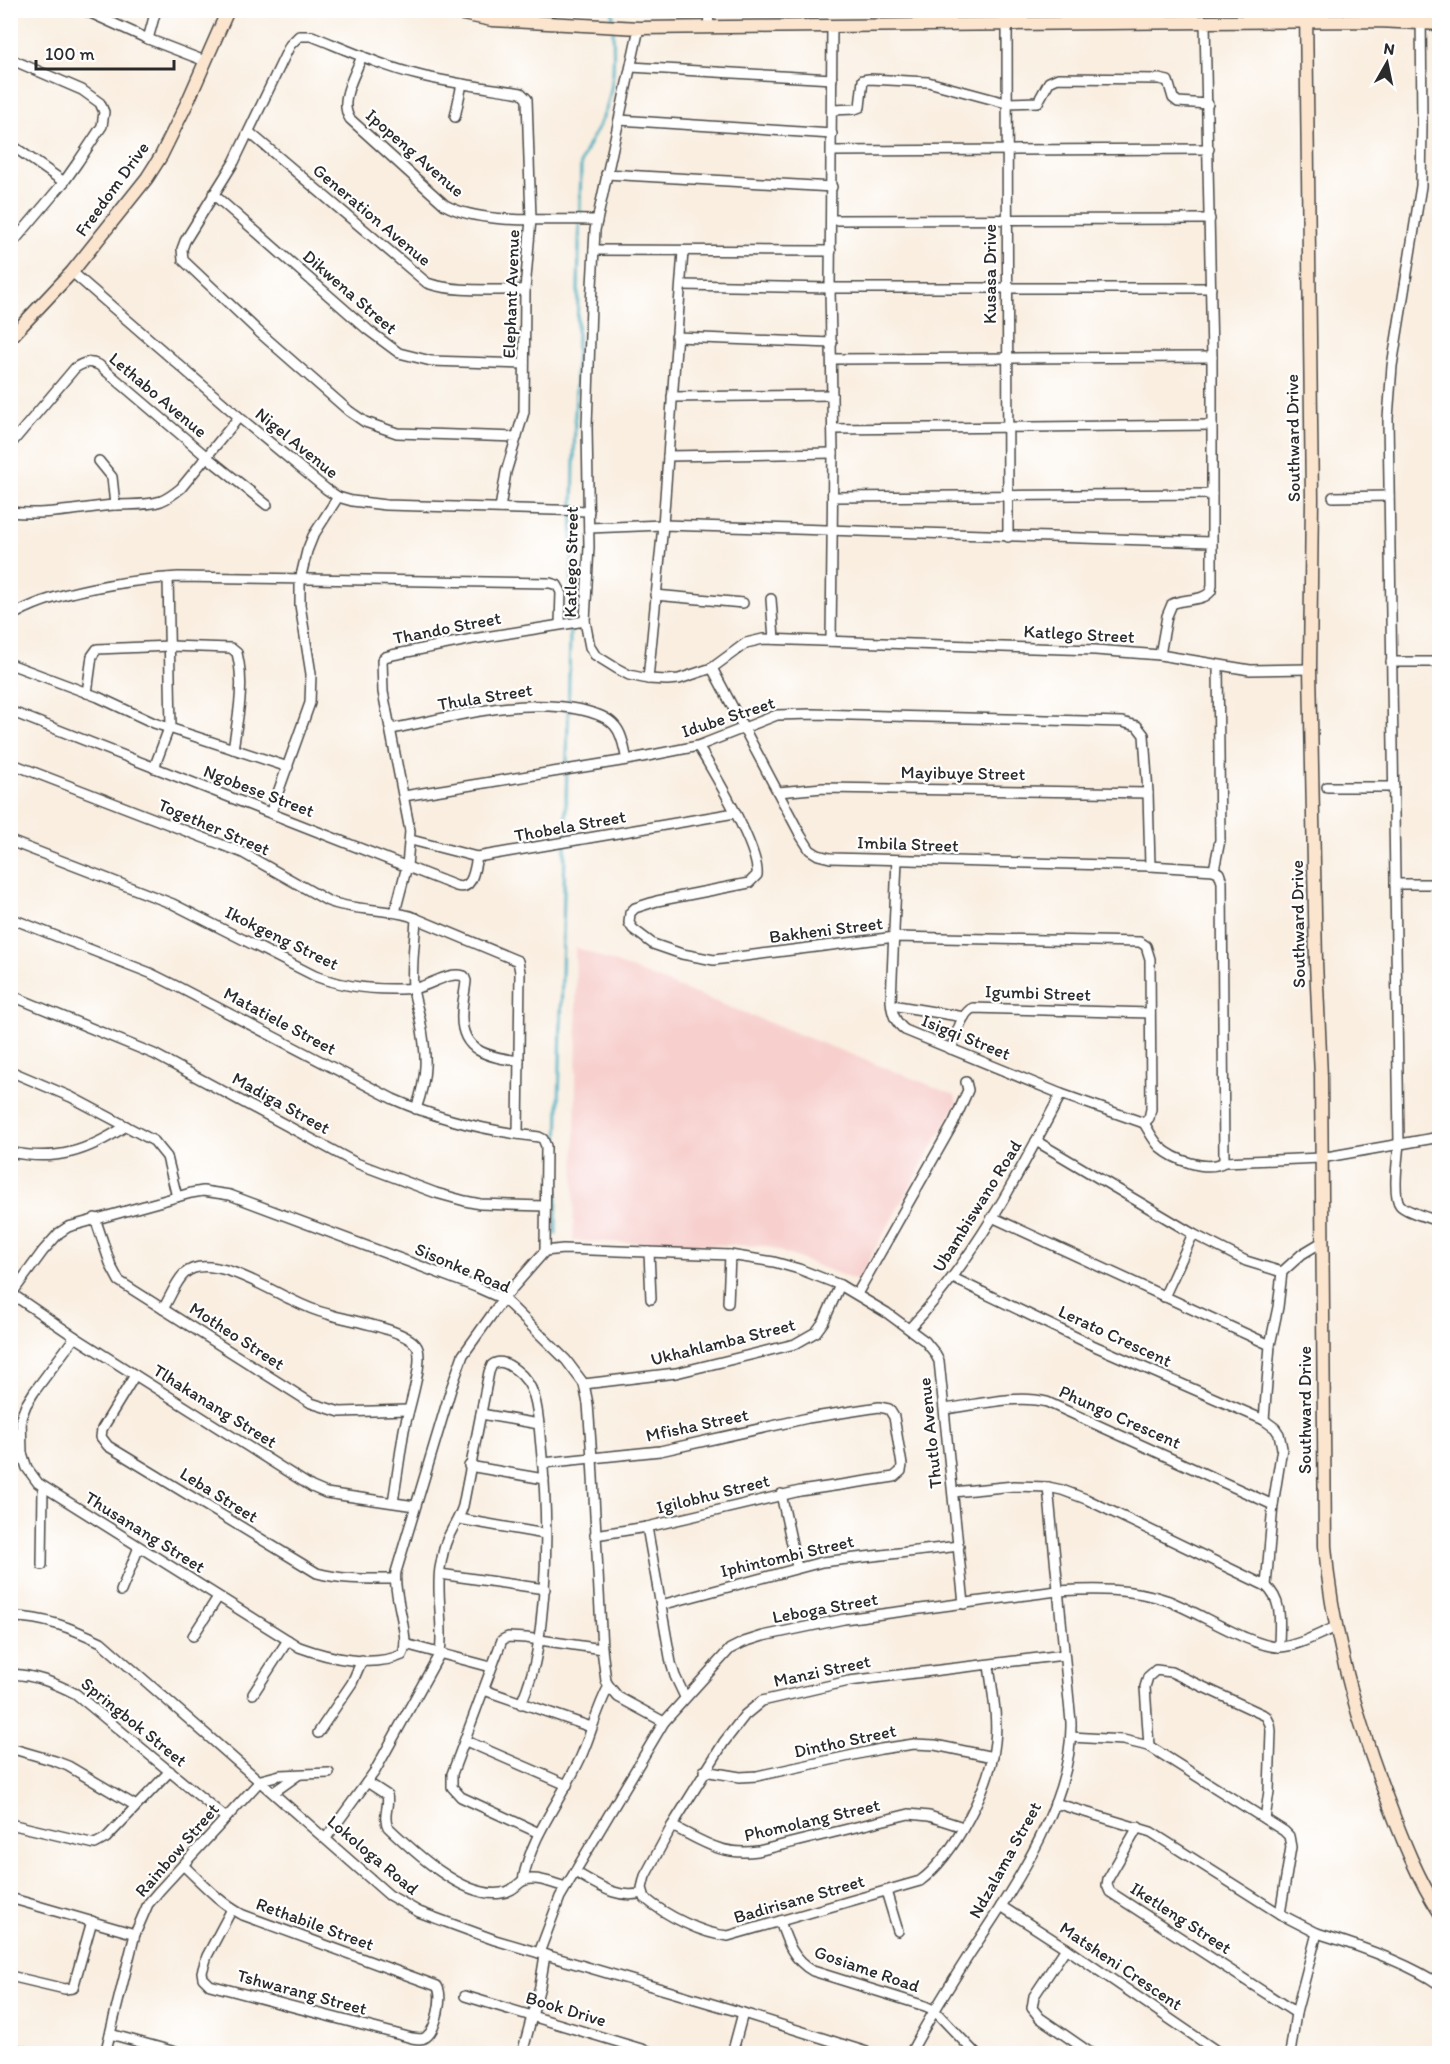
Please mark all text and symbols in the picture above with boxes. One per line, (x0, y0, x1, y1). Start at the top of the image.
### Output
scale bar (36, 33, 174, 71)
north arrow (1357, 33, 1417, 93)
text: N (1382, 38, 1396, 59)
text: 100 m (45, 43, 95, 65)
street label: Ipopeng Avenue (361, 104, 469, 202)
street label: Freedom Drive (70, 137, 154, 241)
street label: Generation Avenue (308, 159, 436, 271)
street label: Kusasa Drive (979, 224, 1001, 324)
street label: Elephant Avenue (498, 229, 524, 359)
street label: Dikwena Street (298, 245, 402, 339)
street label: Lethabo Avenue (104, 348, 212, 442)
street label: Southward Drive (1281, 374, 1305, 502)
street label: Nigel Avenue (251, 403, 343, 483)
street label: Katlego Street (559, 506, 583, 618)
street label: Thando Street (391, 607, 503, 649)
street label: Katlego Street (1023, 620, 1135, 648)
street label: Thula Street (436, 679, 534, 715)
street label: Idube Street (679, 692, 778, 742)
street label: Ngobese Street (200, 760, 318, 822)
street label: Mayibuye Street (901, 761, 1026, 785)
street label: Together Street (155, 794, 273, 861)
street label: Thobela Street (512, 805, 628, 847)
street label: Imbila Street (857, 831, 959, 857)
street label: Southward Drive (1286, 860, 1310, 988)
street label: Ikokgeng Street (222, 901, 342, 975)
street label: Bakheni Street (768, 912, 884, 948)
street label: Igumbi Street (985, 980, 1092, 1006)
street label: Matatiele Street (220, 982, 340, 1060)
street label: Isigqi Street (918, 1009, 1014, 1065)
street label: Madiga Street (228, 1067, 334, 1139)
street label: Ubambiswano Road (928, 1136, 1027, 1276)
street label: Sisonke Road (412, 1238, 514, 1298)
street label: Motheo Street (185, 1297, 289, 1375)
street label: Lerato Crescent (1055, 1300, 1175, 1372)
street label: Ukhahlamba Street (648, 1313, 798, 1371)
street label: Southward Drive (1294, 1346, 1316, 1474)
street label: Tlhakanang Street (149, 1359, 281, 1453)
street label: Thutlo Avenue (913, 1377, 947, 1489)
street label: Phungo Crescent (1056, 1380, 1185, 1454)
street label: Mfisha Street (644, 1403, 751, 1447)
street label: Leba Street (176, 1462, 262, 1528)
street label: Igilobhu Street (654, 1469, 772, 1519)
street label: Thusanang Street (81, 1486, 209, 1578)
street label: Iphintombi Street (718, 1530, 856, 1582)
street label: Leboga Street (771, 1588, 880, 1628)
street label: Manzi Street (772, 1650, 873, 1692)
street label: Springbok Street (77, 1673, 192, 1772)
street label: Dintho Street (792, 1719, 898, 1763)
street label: Phomolang Street (742, 1794, 882, 1846)
street label: Rainbow Street (130, 1798, 224, 1902)
street label: Ndzalama Street (964, 1798, 1046, 1922)
street label: Lokologa Road (323, 1810, 423, 1900)
street label: Badirisane Street (731, 1870, 867, 1928)
street label: Iketleng Street (1126, 1877, 1236, 1959)
street label: Rethabile Street (253, 1892, 377, 1956)
street label: Matsheni Crescent (1055, 1917, 1187, 2015)
street label: Gosiame Road (811, 1941, 923, 1997)
street label: Tshwarang Street (235, 1964, 370, 2020)
street label: Book Drive (523, 1986, 609, 2032)

